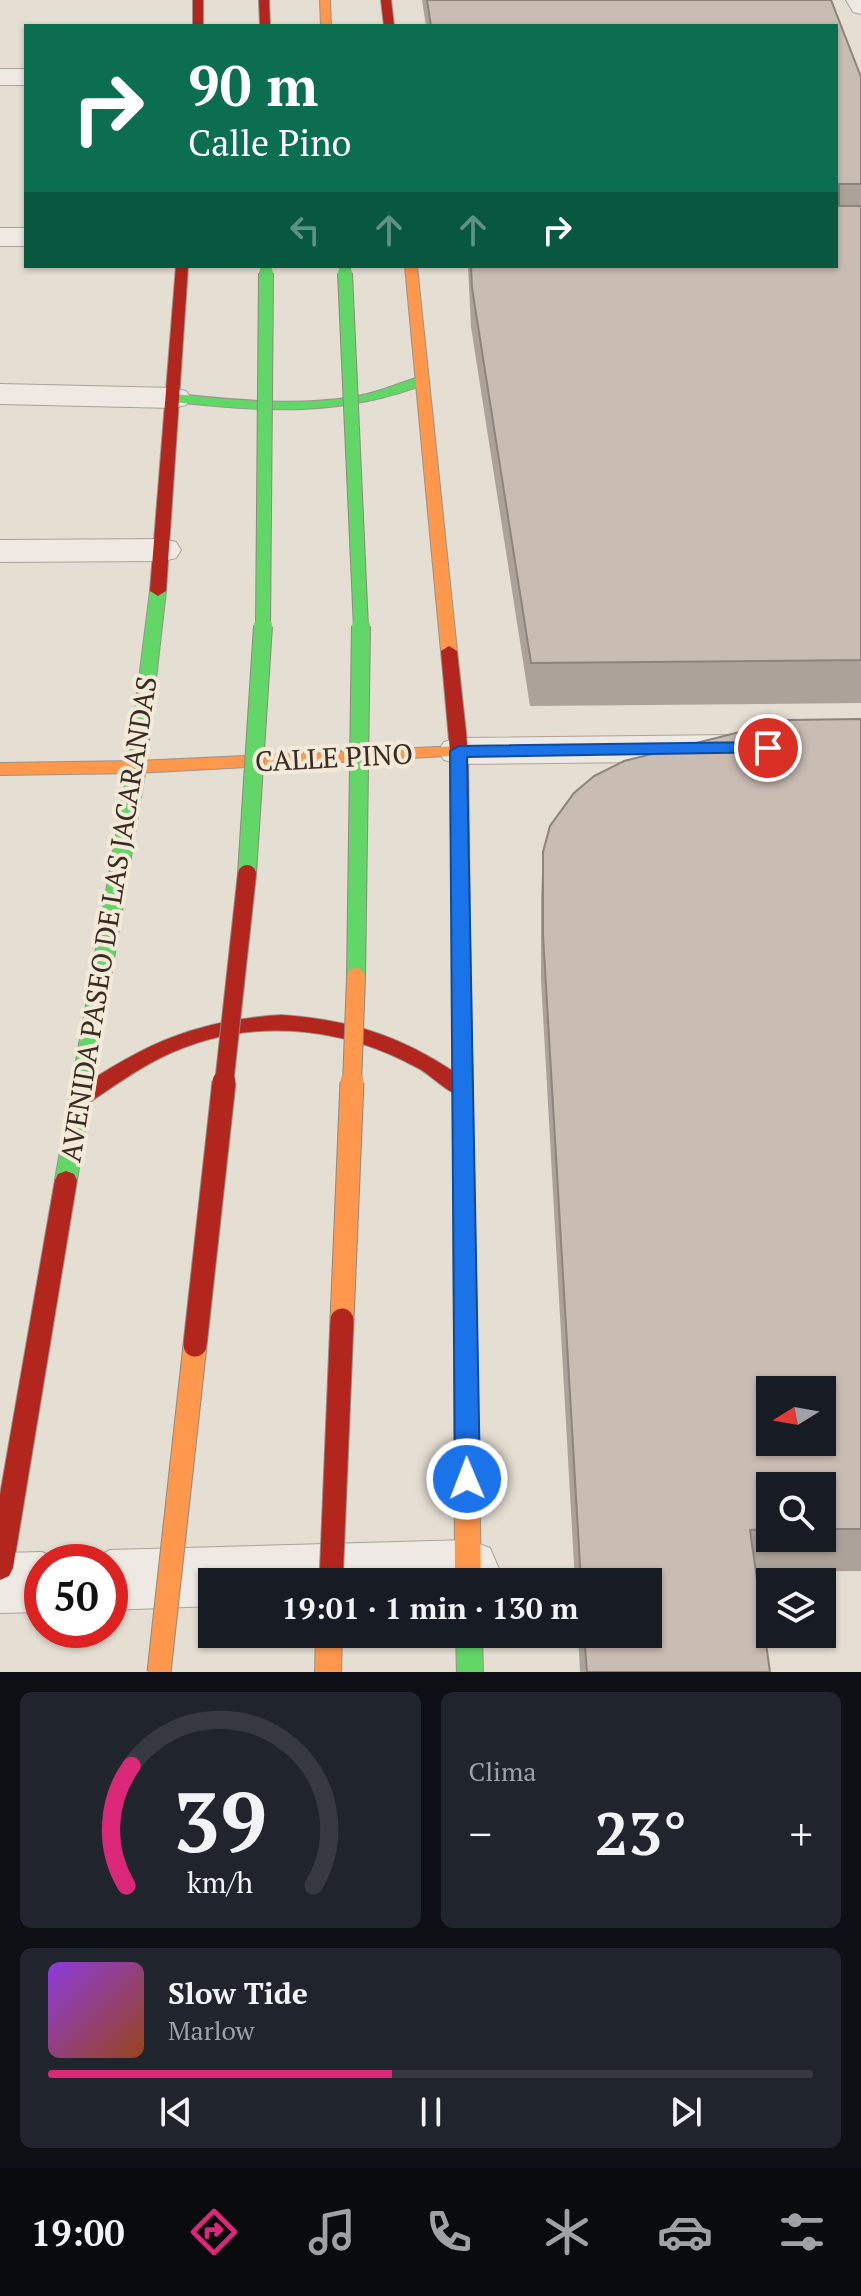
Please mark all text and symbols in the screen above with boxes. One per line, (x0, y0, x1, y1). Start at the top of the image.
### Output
text: 90 m (188, 48, 318, 122)
icon: right (56, 56, 160, 160)
text: Calle Pino (188, 119, 351, 166)
icon: left (283, 208, 327, 252)
icon: ahead (367, 208, 411, 252)
icon: ahead (451, 208, 495, 252)
icon: right (535, 208, 579, 252)
street label: AVENIDA PASEO DE LAS JACARANDAS (51, 674, 165, 1164)
pin (734, 714, 802, 782)
icon: arrive (746, 726, 790, 770)
street label: CALLE PINO (254, 734, 414, 780)
north arrow (756, 1376, 836, 1456)
map controls (756, 1376, 836, 1648)
position arrow (425, 1437, 509, 1521)
button: search (756, 1472, 836, 1552)
speed limit sign: 50 (24, 1544, 128, 1648)
button: layers (756, 1568, 836, 1648)
text: 19:01 · 1 min · 130 m (282, 1588, 578, 1628)
text: Clima (469, 1754, 536, 1788)
text: 39 (173, 1766, 267, 1876)
text: 23° (594, 1793, 687, 1872)
text: − (469, 1804, 492, 1863)
text: + (790, 1804, 813, 1863)
text: km/h (187, 1863, 253, 1901)
text: Slow Tide (168, 1973, 308, 2013)
text: Marlow (168, 2013, 254, 2047)
icon: previous (154, 2090, 198, 2134)
icon: pause (409, 2090, 453, 2134)
icon: next (664, 2090, 708, 2134)
icon: directions (186, 2204, 242, 2260)
icon: music (304, 2204, 360, 2260)
icon: phone (421, 2204, 477, 2260)
icon: climate (539, 2204, 595, 2260)
icon: car (657, 2204, 713, 2260)
icon: filters (774, 2204, 830, 2260)
text: 19:00 (31, 2209, 125, 2256)

